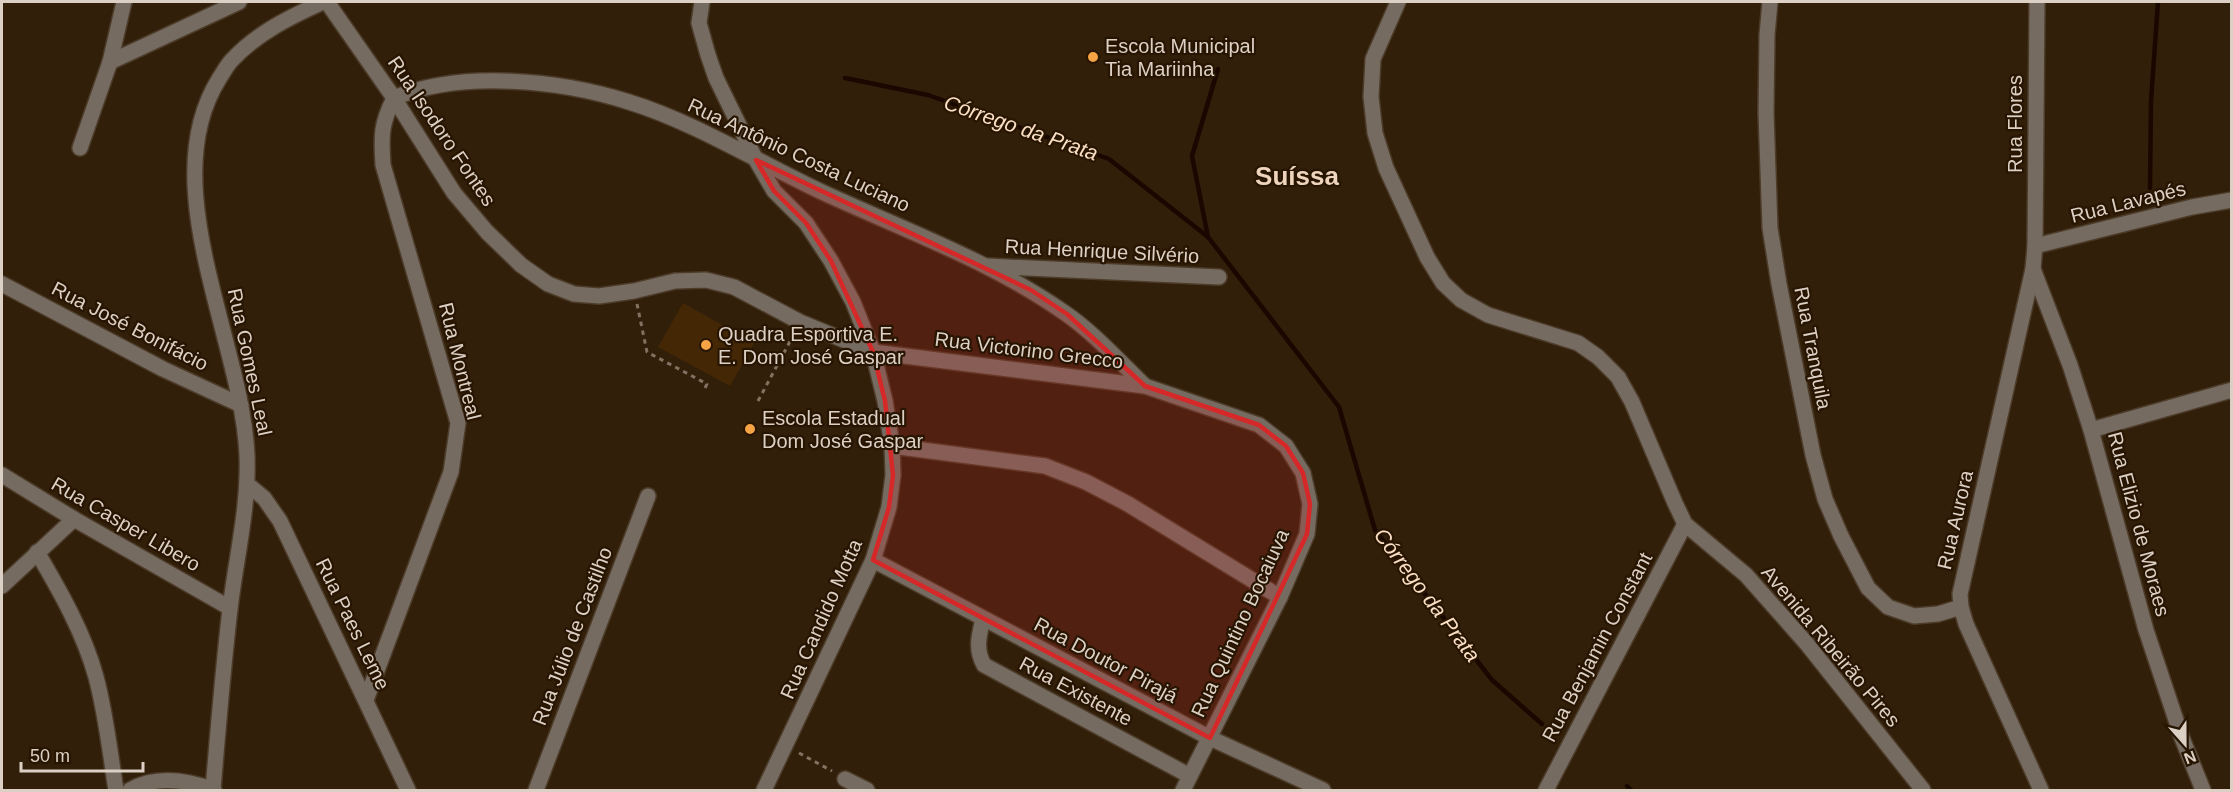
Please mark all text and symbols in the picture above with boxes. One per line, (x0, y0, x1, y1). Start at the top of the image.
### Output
place label: Escola Municipal Tia Mariinha (1105, 35, 1255, 80)
marker: Escola Municipal Tia Mariinha (1086, 50, 1100, 64)
street label: Rua Isodoro Fontes (384, 52, 500, 210)
street label: Rua Flores (2004, 75, 2026, 173)
water label: Córrego da Prata (941, 90, 1101, 165)
street label: Rua Antônio Costa Luciano (685, 94, 913, 216)
district label: Suíssa (1255, 161, 1339, 191)
street label: Rua Lavapés (2068, 177, 2188, 227)
street label: Rua Henrique Silvério (1004, 235, 1200, 267)
street label: Rua José Bonifácio (48, 277, 212, 375)
street label: Rua Tranquila (1790, 285, 1836, 412)
street label: Rua Gomes Leal (224, 286, 276, 438)
street label: Rua Montreal (435, 300, 485, 422)
place label: Quadra Esportiva E. E. Dom José Gaspar (718, 323, 904, 368)
street label: Rua Victorino Grecco (934, 328, 1124, 372)
marker: Quadra Esportiva E. E. Dom José Gaspar (699, 338, 713, 352)
place label: Escola Estadual Dom José Gaspar (762, 407, 924, 452)
marker: Escola Estadual Dom José Gaspar (743, 422, 757, 436)
street label: Rua Elizio de Moraes (2104, 429, 2174, 619)
street label: Rua Aurora (1933, 467, 1977, 572)
street label: Rua Casper Libero (48, 473, 204, 575)
water label: Córrego da Prata (1370, 523, 1485, 666)
street label: Rua Quintino Bocaiuva (1187, 525, 1294, 720)
street label: Rua Candido Motta (776, 535, 866, 702)
street label: Rua Júlio de Castilho (528, 544, 616, 728)
street label: Rua Benjamin Constant (1538, 548, 1657, 745)
street label: Rua Paes Leme (312, 555, 394, 693)
street label: Avenida Ribeirão Pires (1757, 561, 1905, 731)
street label: Rua Doutor Pirajá (1031, 613, 1182, 707)
street label: Rua Existente (1016, 652, 1136, 730)
north arrow (2155, 714, 2215, 774)
scale bar (21, 735, 142, 773)
text: 50 m (30, 746, 70, 766)
text: N (2182, 748, 2199, 768)

